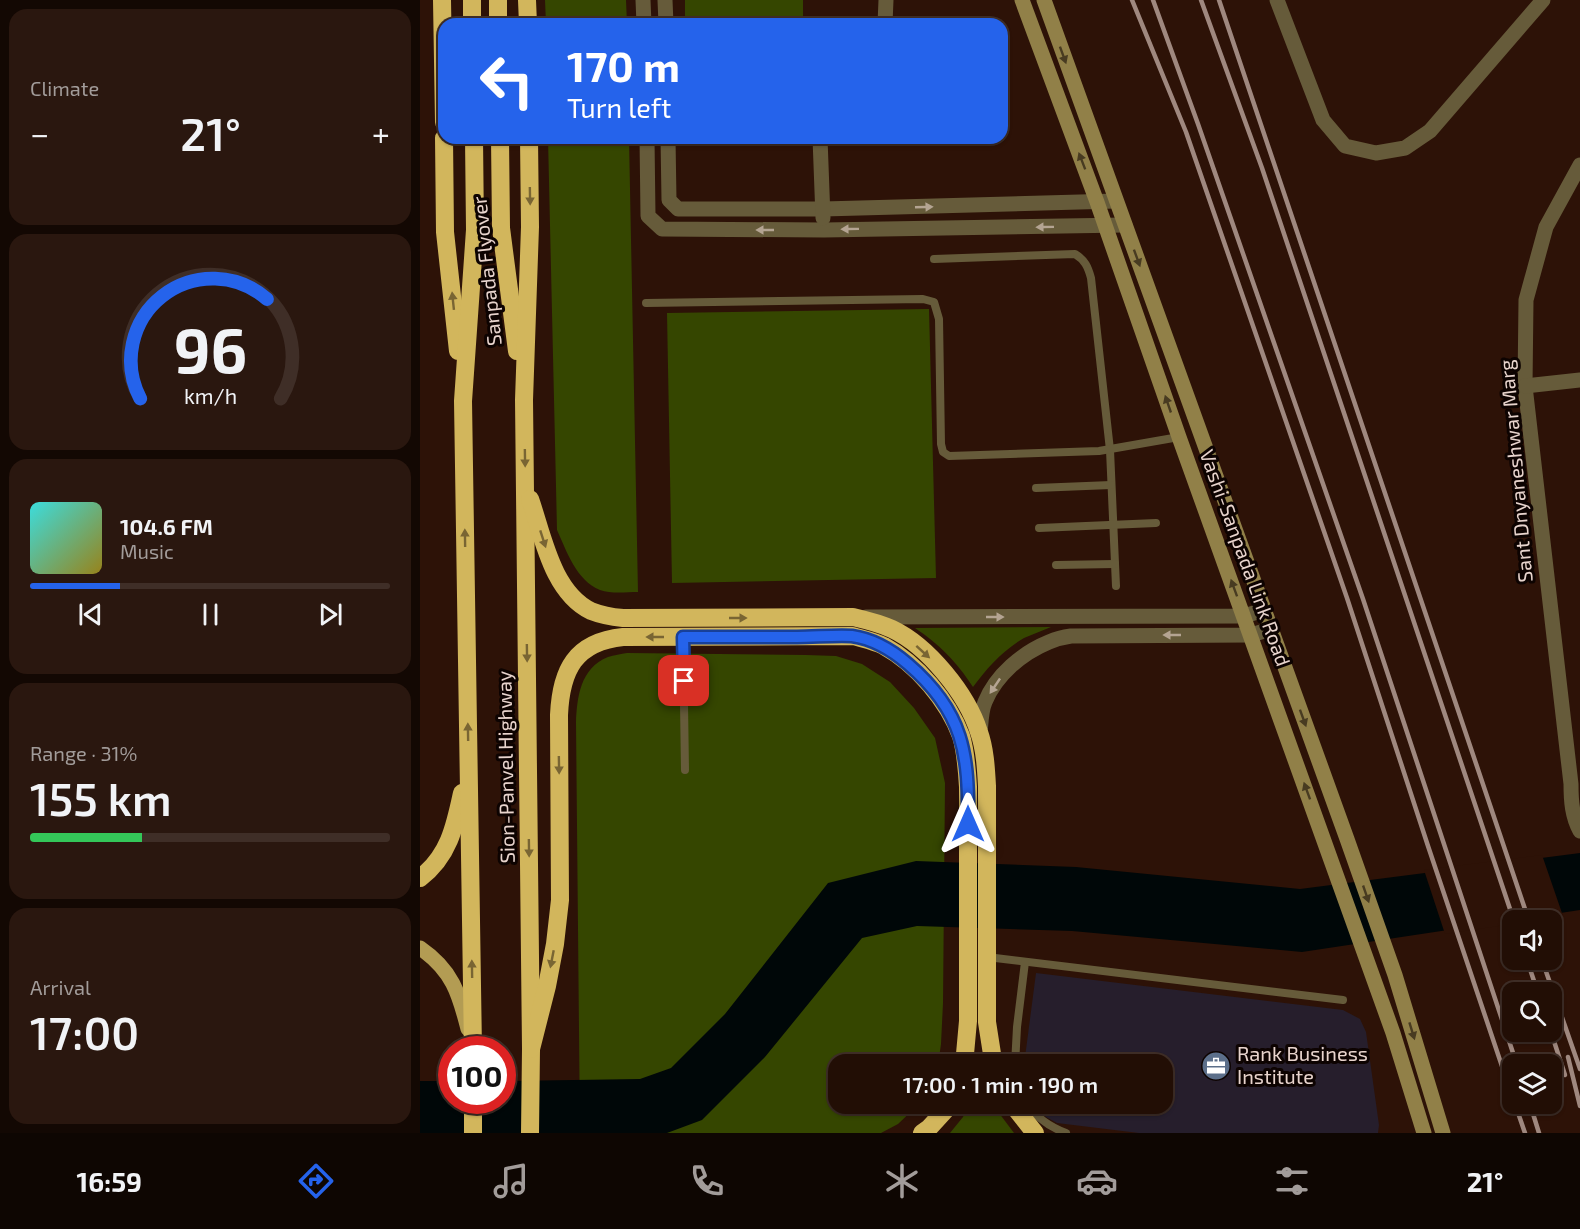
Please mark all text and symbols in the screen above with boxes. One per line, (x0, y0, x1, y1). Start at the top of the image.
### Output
text: 170 m (567, 40, 680, 90)
icon: left (468, 42, 546, 120)
one-way arrow (1059, 46, 1069, 64)
text: Climate (30, 76, 99, 100)
text: Turn left (567, 91, 671, 123)
text: 21° (180, 106, 241, 160)
text: − (30, 113, 49, 153)
text: + (372, 113, 390, 153)
one-way arrow (1077, 152, 1086, 170)
one-way arrow (525, 187, 535, 206)
street label: Sanpada Flyover (466, 195, 506, 347)
one-way arrow (914, 202, 933, 211)
one-way arrow (1036, 222, 1055, 231)
one-way arrow (756, 225, 775, 235)
one-way arrow (841, 225, 860, 234)
one-way arrow (1132, 249, 1142, 267)
one-way arrow (448, 291, 458, 310)
text: 96 (173, 311, 247, 386)
street label: Sant Dnyaneshwar Marg (1493, 359, 1537, 583)
text: km/h (183, 383, 237, 408)
one-way arrow (1162, 395, 1172, 413)
street label: Vashi-Sanpada Link Road (1196, 446, 1296, 669)
one-way arrow (520, 449, 530, 468)
text: 104.6 FM (120, 513, 213, 539)
one-way arrow (460, 528, 470, 547)
one-way arrow (539, 530, 549, 548)
text: Music (120, 539, 174, 563)
one-way arrow (1228, 579, 1238, 597)
icon: previous (74, 598, 107, 631)
icon: pause (194, 598, 227, 631)
icon: next (314, 598, 347, 631)
one-way arrow (986, 612, 1005, 622)
one-way arrow (728, 613, 747, 623)
one-way arrow (1162, 630, 1181, 640)
one-way arrow (645, 632, 664, 642)
one-way arrow (522, 644, 532, 663)
one-way arrow (916, 645, 931, 659)
pin (658, 655, 709, 706)
icon: arrive (667, 664, 700, 697)
street label: Sion-Panvel Highway (491, 670, 519, 864)
one-way arrow (989, 678, 1001, 694)
one-way arrow (1299, 709, 1309, 727)
one-way arrow (463, 723, 473, 742)
text: Range · 31% (30, 741, 137, 765)
one-way arrow (554, 755, 564, 774)
text: 155 km (30, 771, 171, 825)
one-way arrow (1301, 782, 1311, 800)
position arrow (936, 792, 1000, 856)
one-way arrow (524, 839, 534, 858)
one-way arrow (1362, 885, 1372, 903)
map controls (1502, 910, 1562, 1114)
button: sound (1502, 910, 1562, 970)
one-way arrow (547, 950, 557, 968)
one-way arrow (467, 960, 477, 979)
text: Arrival (30, 975, 91, 999)
button: search (1502, 982, 1562, 1042)
text: 17:00 (30, 1005, 139, 1059)
one-way arrow (1408, 1022, 1417, 1040)
speed limit sign: 100 (438, 1036, 516, 1114)
place label: Rank Business Institute (1237, 1041, 1368, 1088)
office icon: Rank Business Institute (1200, 1050, 1232, 1082)
button: layers (1502, 1054, 1562, 1114)
text: 17:00 · 1 min · 190 m (903, 1071, 1098, 1097)
icon: directions (295, 1160, 337, 1202)
icon: music (490, 1160, 532, 1202)
icon: phone (686, 1160, 728, 1202)
icon: climate (881, 1160, 923, 1202)
icon: car (1076, 1160, 1118, 1202)
icon: filters (1271, 1160, 1313, 1202)
text: 16:59 (77, 1165, 142, 1197)
text: 21° (1467, 1165, 1503, 1197)

